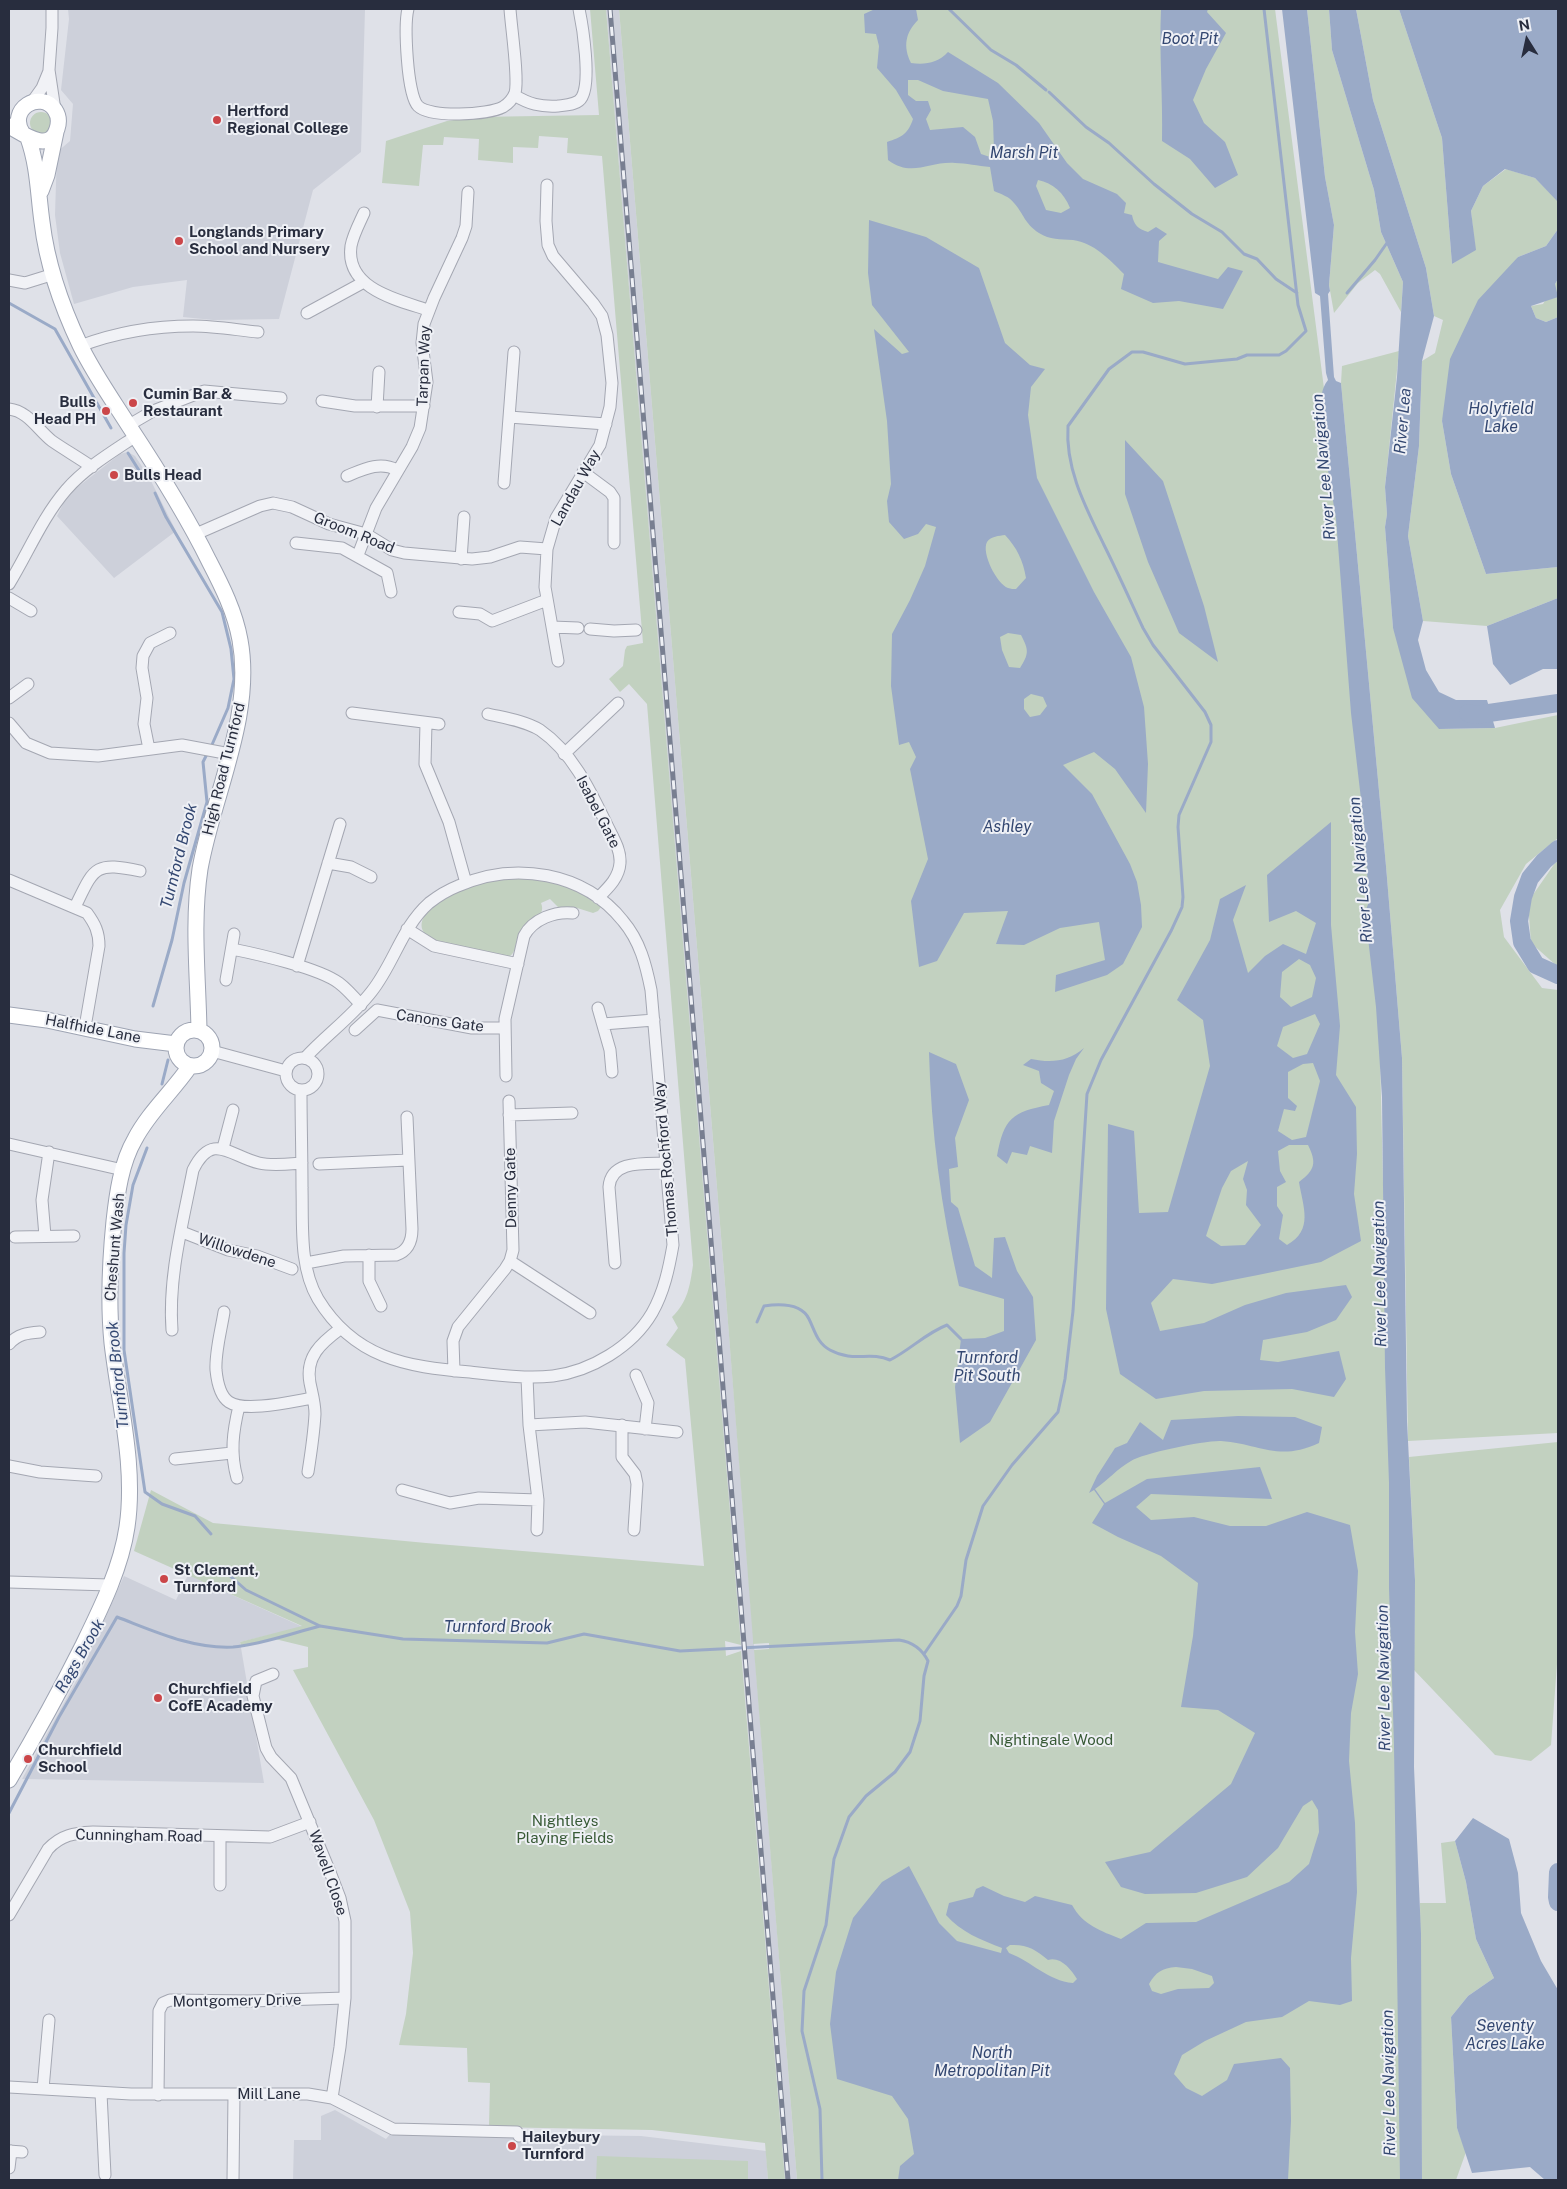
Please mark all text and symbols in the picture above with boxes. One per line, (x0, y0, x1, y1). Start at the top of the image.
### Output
north arrow (1502, 15, 1552, 65)
text: N (1518, 16, 1531, 34)
water label: Boot Pit (1161, 29, 1219, 49)
place label: Hertford Regional College (227, 102, 348, 137)
marker: Hertford Regional College (211, 114, 223, 126)
water label: Marsh Pit (990, 143, 1058, 163)
place label: Longlands Primary School and Nursery (189, 223, 330, 258)
marker: Longlands Primary School and Nursery (173, 235, 185, 247)
street label: Tarpan Way (414, 325, 434, 407)
place label: Cumin Bar & Restaurant (143, 385, 233, 420)
water label: River Lea (1391, 387, 1415, 455)
place label: Bulls Head PH (34, 393, 96, 428)
water label: River Lee Navigation (1308, 393, 1340, 541)
marker: Cumin Bar & Restaurant (127, 397, 139, 409)
water label: Holyfield Lake (1468, 399, 1534, 437)
marker: Bulls Head PH (100, 405, 112, 417)
street label: Landau Way (548, 447, 604, 529)
place label: Bulls Head (124, 466, 202, 484)
marker: Bulls Head (108, 469, 120, 481)
street label: Groom Road (311, 509, 397, 557)
street label: High Road Turnford (199, 701, 249, 837)
street label: Isabel Gate (572, 773, 624, 851)
water label: River Lee Navigation (1345, 796, 1377, 944)
water label: Turnford Brook (157, 801, 201, 911)
water label: Ashley (983, 817, 1031, 837)
street label: Canons Gate (395, 1006, 485, 1036)
street label: Halfhide Lane (44, 1011, 142, 1047)
street label: Thomas Rochford Way (650, 1081, 682, 1237)
street label: Denny Gate (501, 1147, 521, 1229)
street label: Cheshunt Wash (101, 1192, 129, 1302)
water label: River Lee Navigation (1369, 1200, 1391, 1348)
street label: Willowdene (196, 1230, 278, 1272)
water label: Turnford Brook (103, 1320, 133, 1430)
water label: Turnford Pit South (954, 1348, 1020, 1386)
place label: St Clement, Turnford (174, 1561, 259, 1596)
marker: St Clement, Turnford (158, 1573, 170, 1585)
water label: River Lee Navigation (1373, 1604, 1395, 1752)
water label: Rags Brook (51, 1616, 109, 1696)
water label: Turnford Brook (444, 1617, 552, 1637)
place label: Churchfield CofE Academy (168, 1680, 273, 1715)
marker: Churchfield CofE Academy (152, 1692, 164, 1704)
park label: Nightingale Wood (989, 1731, 1113, 1749)
place label: Churchfield School (38, 1741, 122, 1776)
marker: Churchfield School (22, 1753, 34, 1765)
park label: Nightleys Playing Fields (516, 1812, 614, 1847)
street label: Cunningham Road (75, 1826, 203, 1846)
street label: Wavell Close (305, 1828, 351, 1918)
street label: Montgomery Drive (173, 1991, 301, 2011)
water label: River Lee Navigation (1378, 2009, 1400, 2157)
water label: Seventy Acres Lake (1465, 2016, 1545, 2054)
water label: North Metropolitan Pit (934, 2043, 1050, 2081)
street label: Mill Lane (237, 2085, 301, 2103)
place label: Haileybury Turnford (522, 2128, 600, 2163)
marker: Haileybury Turnford (506, 2140, 518, 2152)

